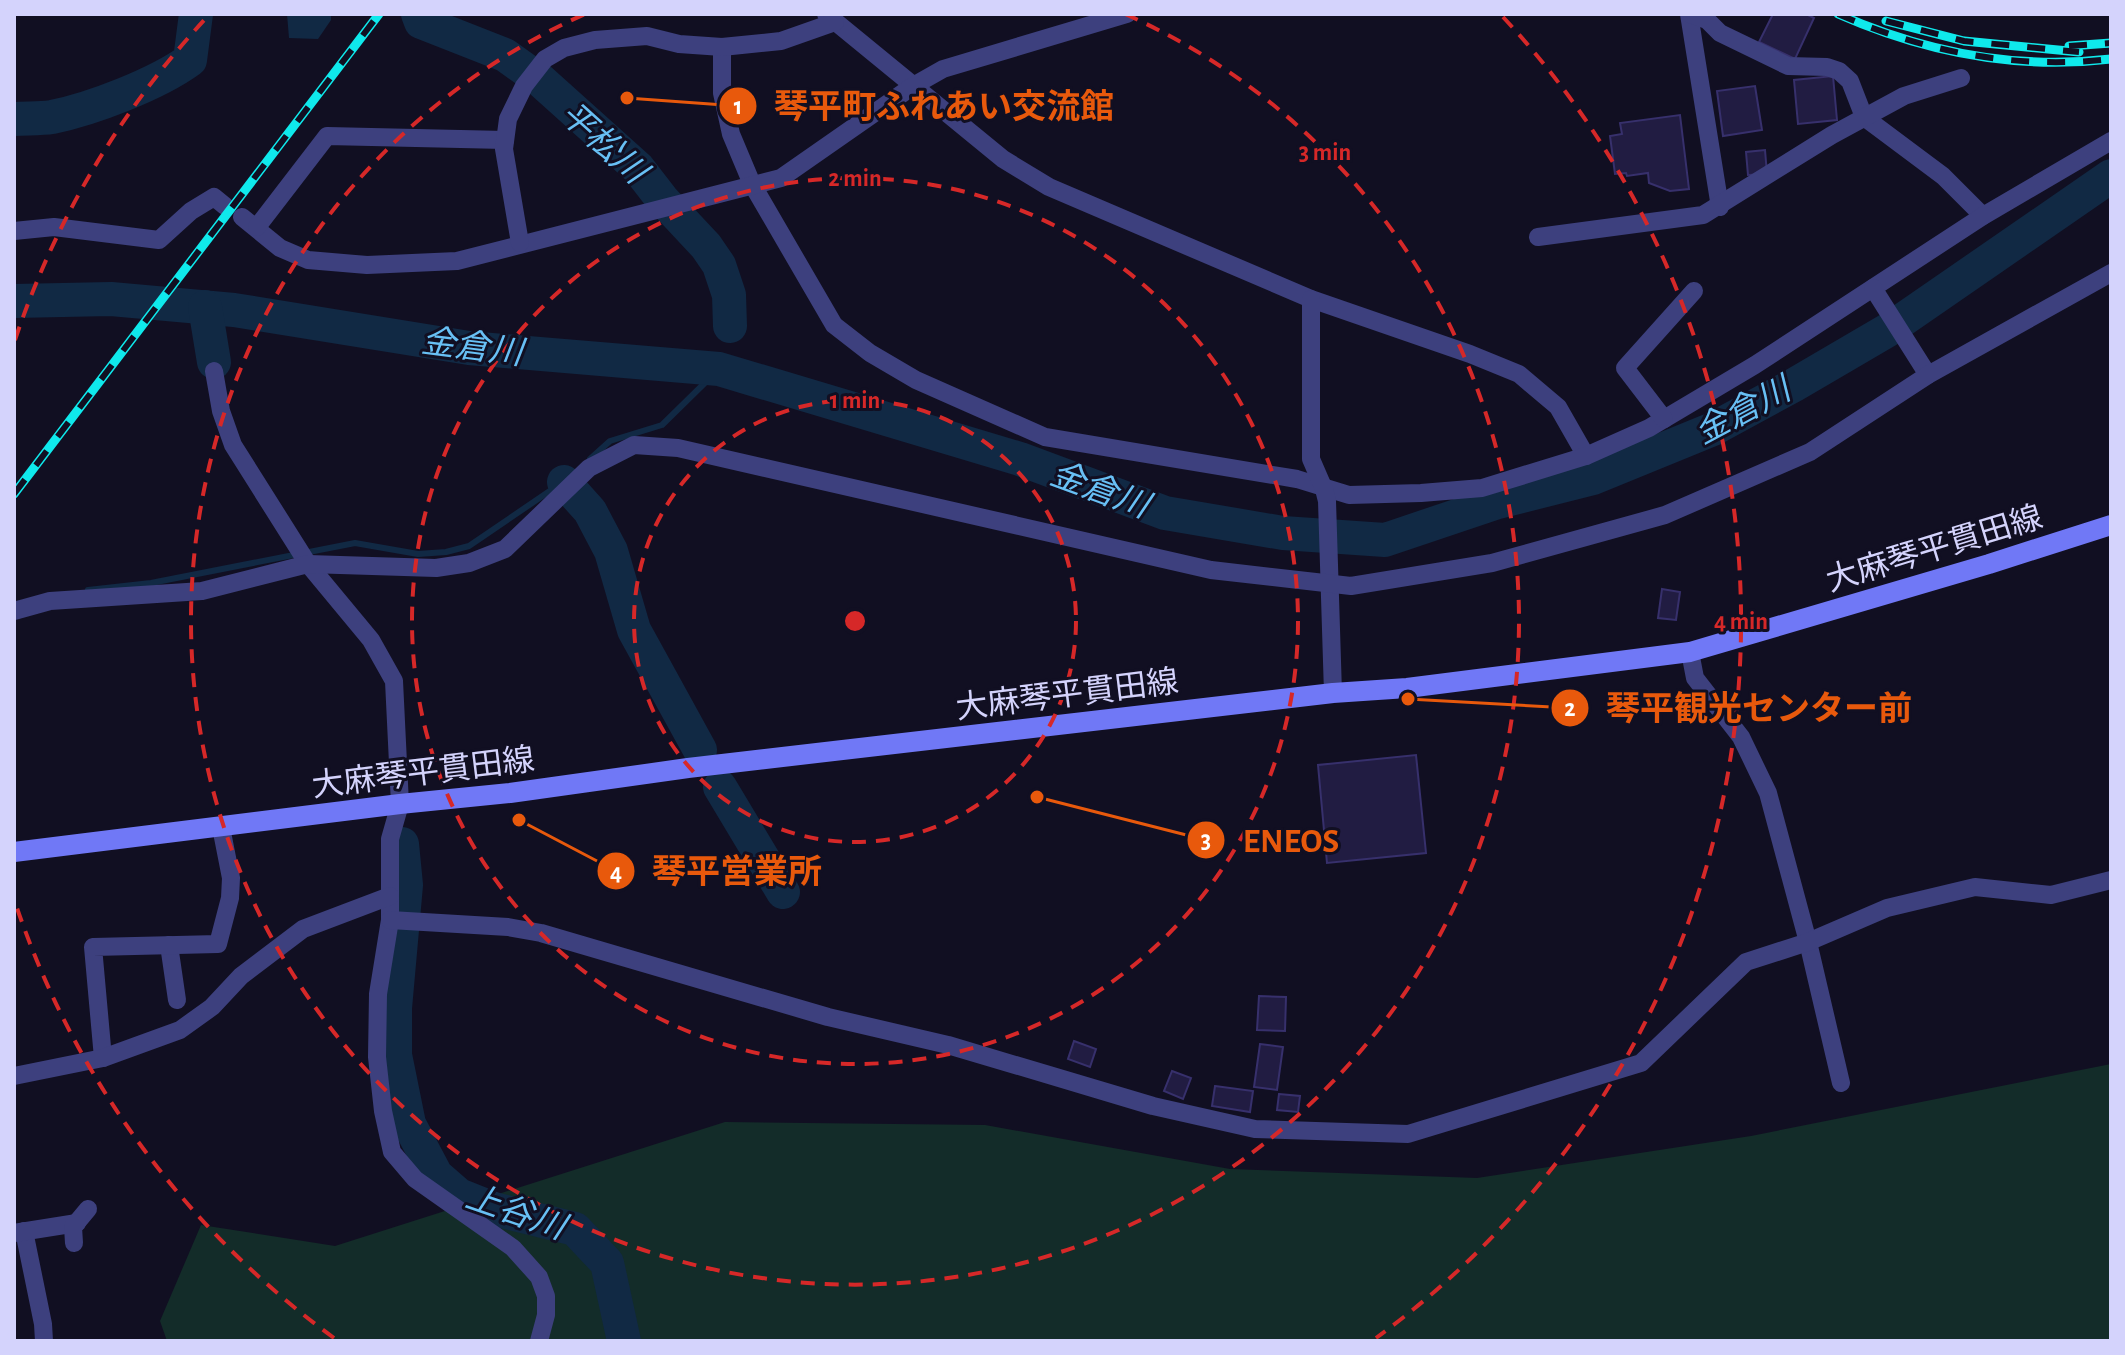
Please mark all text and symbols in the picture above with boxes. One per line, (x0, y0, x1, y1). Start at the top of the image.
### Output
callout: 琴平町ふれあい交流館 (718, 77, 1130, 135)
text: 琴平町ふれあい交流館 (774, 89, 1114, 125)
water label: 平松川 (553, 95, 656, 192)
text: 1 (734, 95, 742, 119)
text: 3 min (1299, 141, 1351, 165)
text: 2 min (828, 167, 882, 191)
water label: 金倉川 (419, 323, 528, 371)
water label: 金倉川 (1689, 370, 1799, 451)
text: 1 min (830, 389, 880, 413)
water label: 金倉川 (1046, 456, 1157, 525)
street label: 大麻琴平貫田線 (1822, 499, 2046, 597)
centre of rings (841, 607, 869, 635)
text: 4 min (1714, 610, 1768, 634)
street label: 大麻琴平貫田線 (954, 663, 1180, 725)
callout: 琴平観光センター前 (1550, 679, 1928, 737)
text: 琴平観光センター前 (1606, 691, 1912, 727)
text: 2 (1564, 697, 1576, 721)
street label: 大麻琴平貫田線 (310, 741, 536, 803)
callout: ENEOS (1186, 811, 1355, 869)
text: ENEOS (1243, 825, 1339, 859)
text: 3 (1201, 829, 1211, 853)
callout: 琴平営業所 (596, 842, 838, 900)
text: 琴平営業所 (652, 854, 822, 890)
text: 4 (610, 861, 622, 885)
water label: 上谷川 (462, 1178, 573, 1247)

